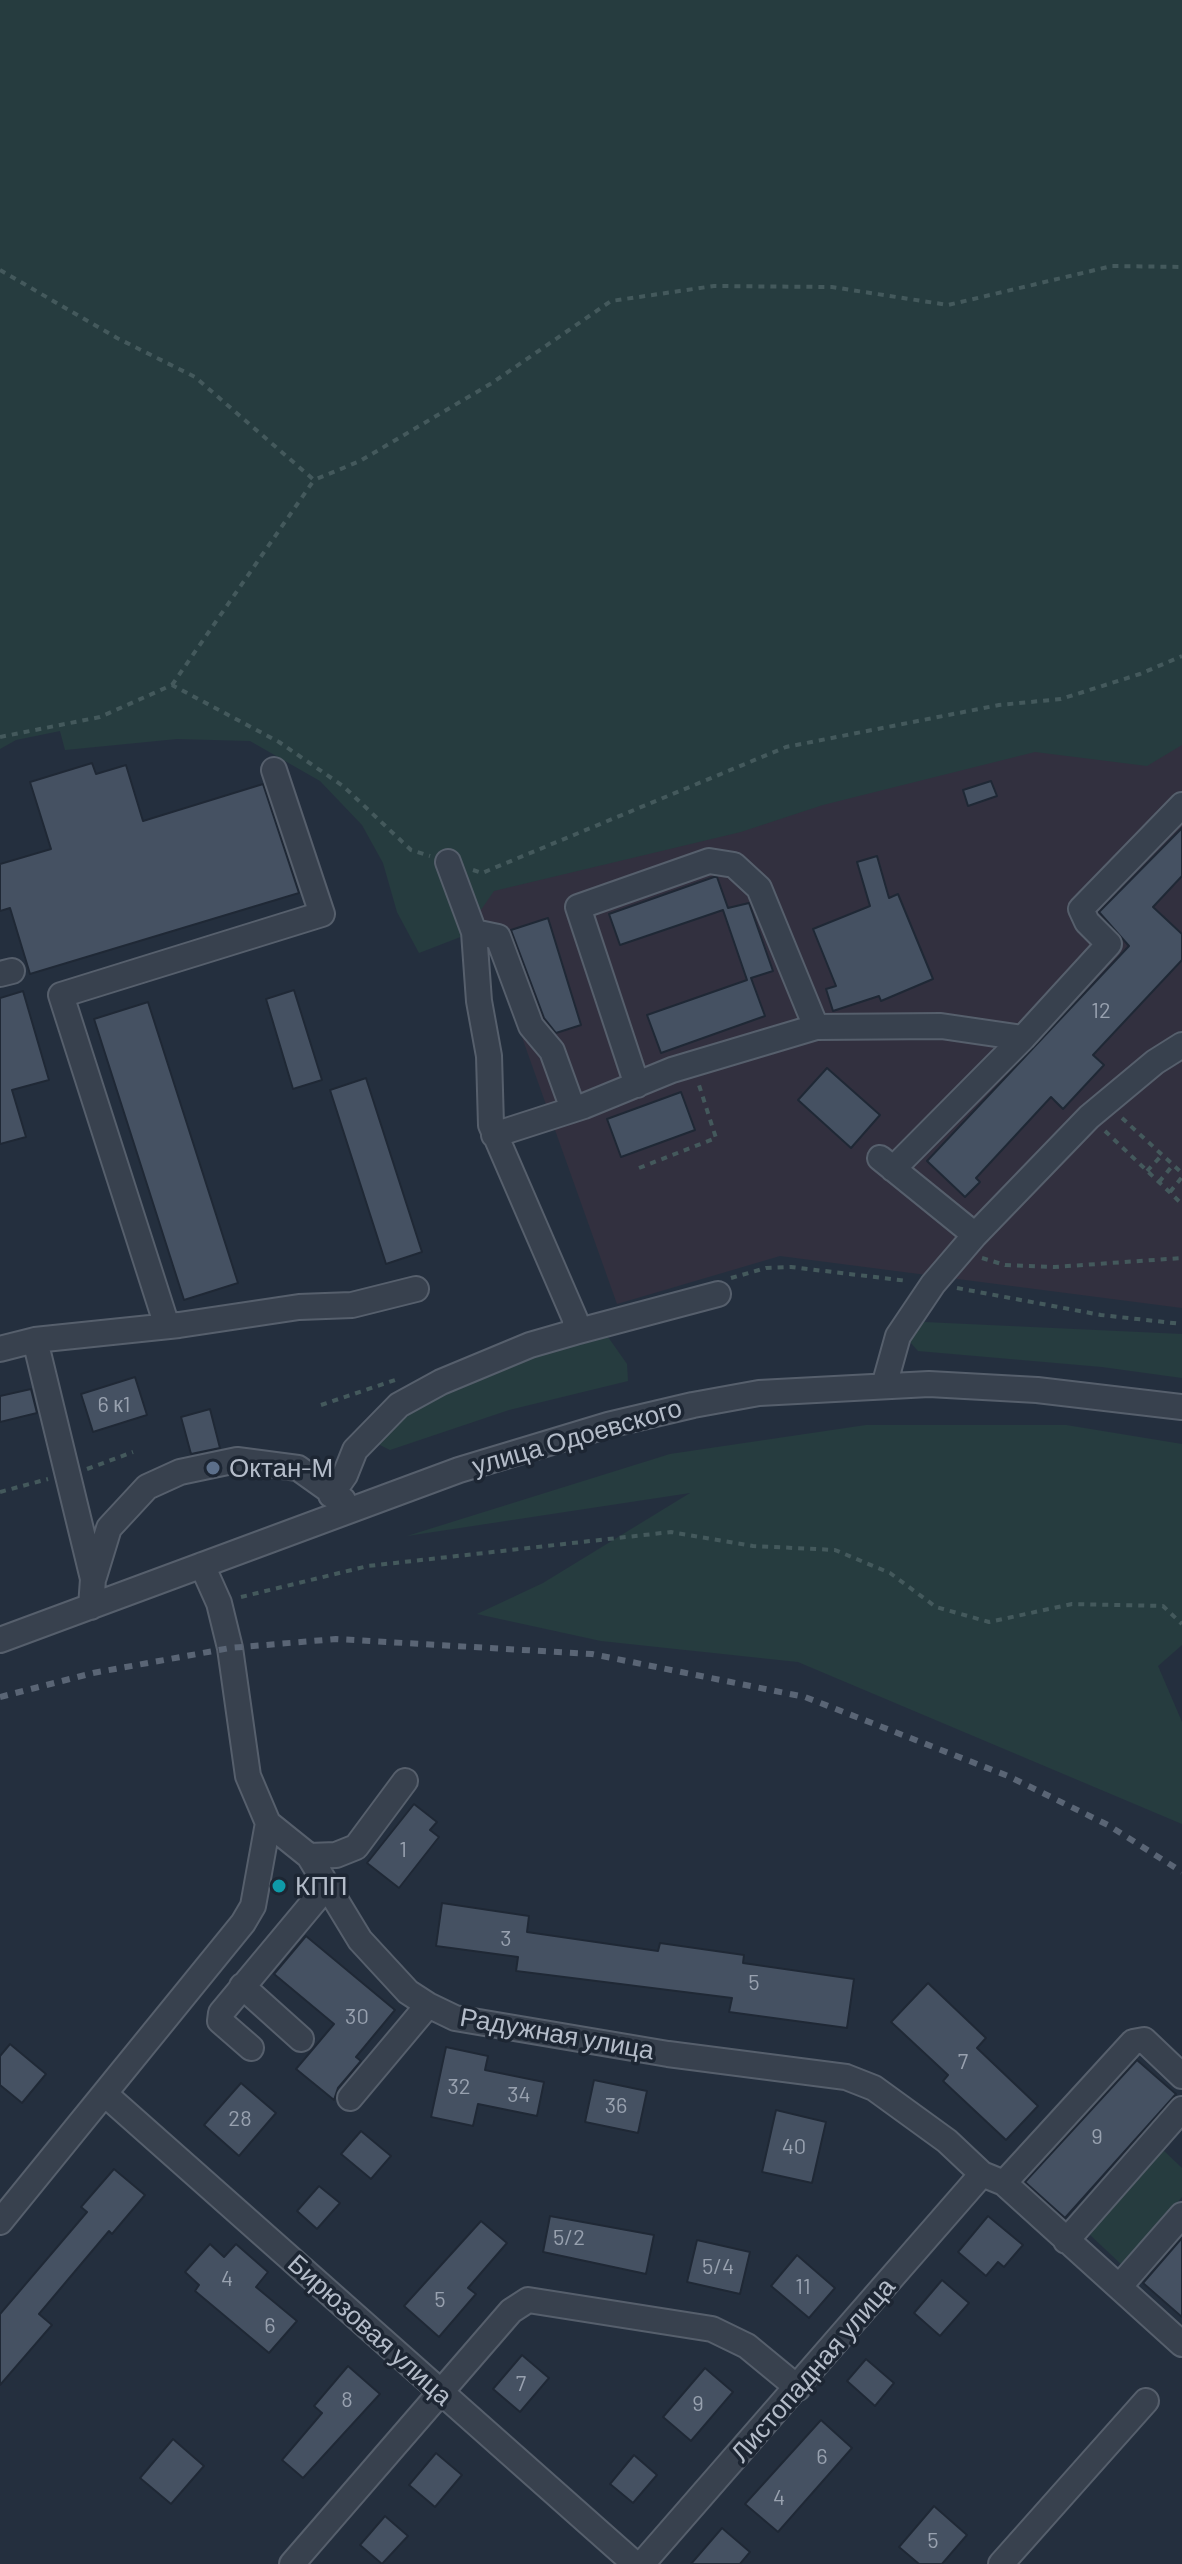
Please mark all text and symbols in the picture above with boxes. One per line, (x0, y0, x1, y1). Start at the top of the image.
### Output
house number: 12 (1091, 998, 1111, 1024)
house number: 6 к1 (97, 1392, 131, 1418)
street label: улица Одоевского (469, 1392, 685, 1482)
place label: Октан-М (229, 1452, 333, 1484)
marker: Октан-М (204, 1459, 222, 1477)
house number: 1 (399, 1837, 407, 1863)
place label: КПП (295, 1870, 348, 1902)
marker: КПП (270, 1877, 288, 1895)
house number: 3 (500, 1926, 512, 1952)
house number: 5 (748, 1970, 760, 1996)
street label: Радужная улица (458, 2002, 656, 2066)
house number: 30 (345, 2004, 369, 2030)
house number: 7 (958, 2049, 968, 2075)
house number: 32 (447, 2074, 471, 2100)
house number: 34 (507, 2082, 531, 2108)
house number: 36 (605, 2093, 627, 2119)
house number: 28 (228, 2106, 252, 2132)
house number: 9 (1091, 2124, 1103, 2150)
house number: 40 (782, 2134, 806, 2160)
house number: 5/2 (553, 2225, 585, 2251)
street label: Бирюзовая улица (281, 2248, 459, 2412)
house number: 5/4 (702, 2254, 734, 2280)
house number: 4 (221, 2266, 233, 2292)
street label: Листопадная улица (724, 2271, 902, 2469)
house number: 11 (795, 2274, 811, 2300)
house number: 5 (434, 2287, 446, 2313)
house number: 6 (264, 2313, 276, 2339)
house number: 7 (516, 2371, 526, 2397)
house number: 8 (341, 2387, 353, 2413)
house number: 9 (692, 2391, 704, 2417)
house number: 6 (816, 2444, 828, 2470)
house number: 4 (773, 2485, 785, 2511)
house number: 5 (927, 2528, 939, 2554)

